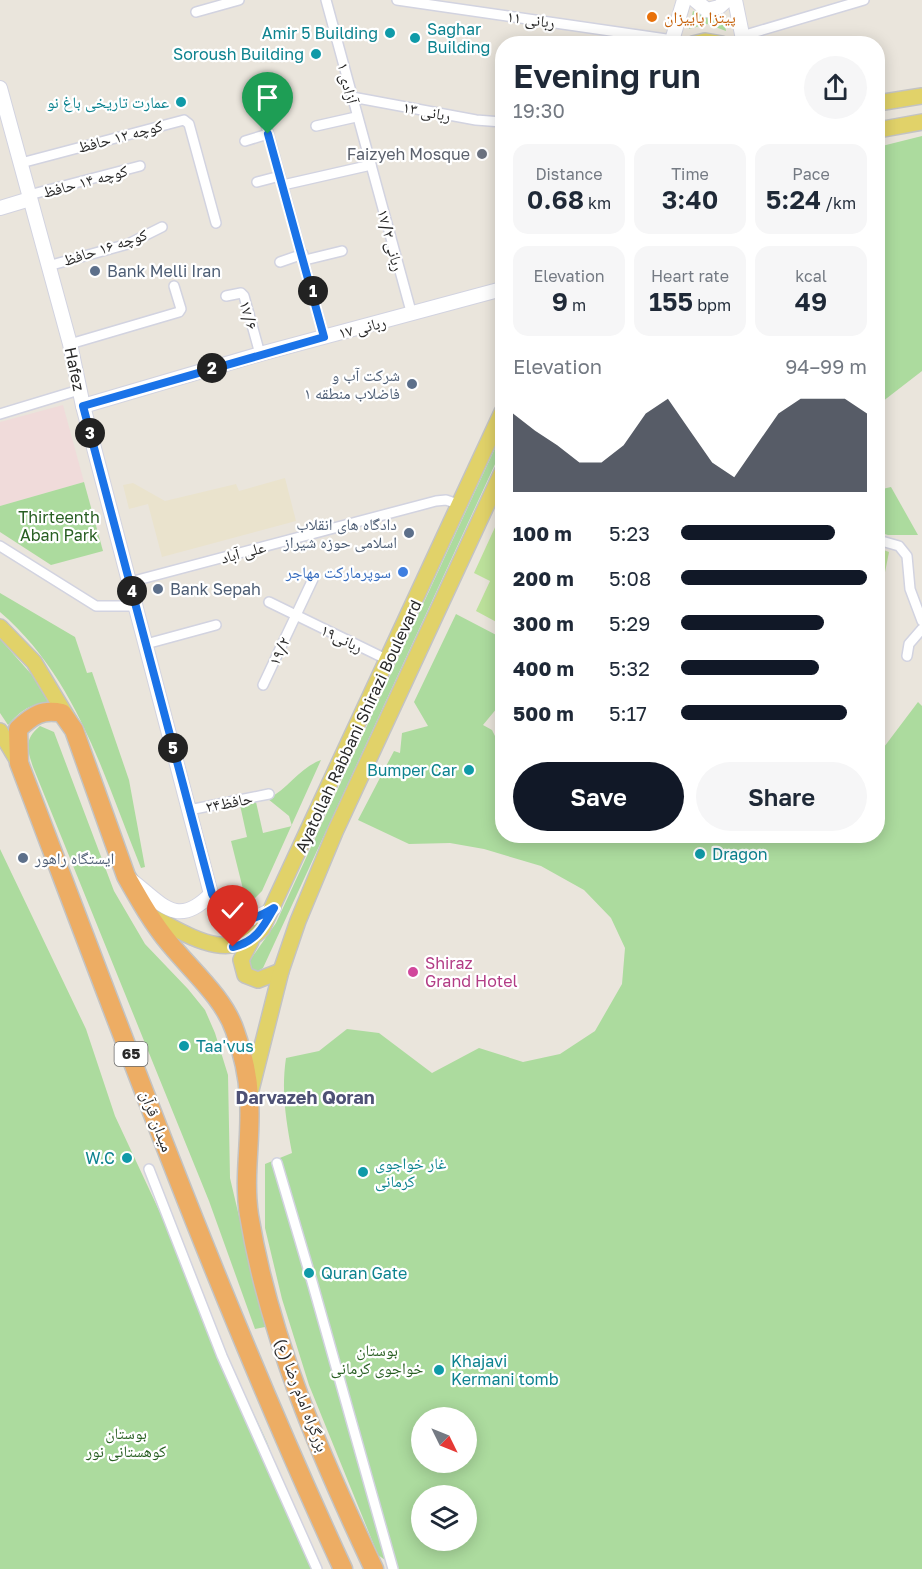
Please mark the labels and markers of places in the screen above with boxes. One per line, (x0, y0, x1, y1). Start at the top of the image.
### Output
place label: پیتزا پاییزان (664, 7, 736, 28)
marker: پیتزا پاییزان (645, 10, 659, 24)
place label: Saghar Building (427, 19, 490, 57)
place label: Amir 5 Building (262, 23, 378, 43)
marker: Amir 5 Building (383, 26, 397, 40)
marker: Saghar Building (408, 31, 422, 45)
place label: Soroush Building (173, 44, 304, 64)
marker: Soroush Building (309, 47, 323, 61)
pin (242, 72, 293, 134)
place label: عمارت تاریخی باغ نو (47, 92, 169, 113)
marker: عمارت تاریخی باغ نو (174, 95, 188, 109)
place label: Faizyeh Mosque (347, 144, 470, 164)
marker: Faizyeh Mosque (475, 147, 489, 161)
place label: Bank Melli Iran (107, 261, 221, 281)
marker: Bank Melli Iran (88, 264, 102, 278)
pin: 1 (298, 276, 328, 306)
pin: 2 (197, 353, 227, 383)
place label: شرکت آب و فاضلاب منطقه ۱ (304, 365, 400, 403)
marker: شرکت آب و فاضلاب منطقه ۱ (405, 377, 419, 391)
pin: 3 (75, 418, 105, 448)
place label: دادگاه های انقلاب اسلامی حوزه شیراز (283, 514, 397, 553)
marker: دادگاه های انقلاب اسلامی حوزه شیراز (402, 526, 416, 540)
place label: سوپرمارکت مهاجر (285, 562, 391, 582)
marker: سوپرمارکت مهاجر (396, 565, 410, 579)
pin: 4 (117, 576, 147, 606)
place label: Bank Sepah (170, 579, 261, 599)
marker: Bank Sepah (151, 582, 165, 596)
pin: 5 (158, 733, 188, 763)
place label: Bumper Car (367, 760, 457, 780)
marker: Bumper Car (462, 763, 476, 777)
place label: Dragon (712, 844, 768, 864)
marker: Dragon (693, 847, 707, 861)
place label: ایستگاه راهور (34, 848, 114, 868)
marker: ایستگاه راهور (16, 851, 30, 865)
pin (207, 885, 258, 947)
place label: Shiraz Grand Hotel (425, 953, 518, 991)
marker: Shiraz Grand Hotel (406, 965, 420, 979)
place label: Taa'vus (196, 1036, 254, 1056)
marker: Taa'vus (177, 1039, 191, 1053)
place label: W.C (85, 1148, 115, 1168)
marker: W.C (120, 1151, 134, 1165)
place label: غار خواجوی کرمانی (375, 1153, 446, 1192)
marker: غار خواجوی کرمانی (356, 1165, 370, 1179)
place label: Quran Gate (321, 1263, 407, 1283)
marker: Quran Gate (302, 1266, 316, 1280)
place label: Khajavi Kermani tomb (451, 1351, 559, 1389)
marker: Khajavi Kermani tomb (432, 1363, 446, 1377)

